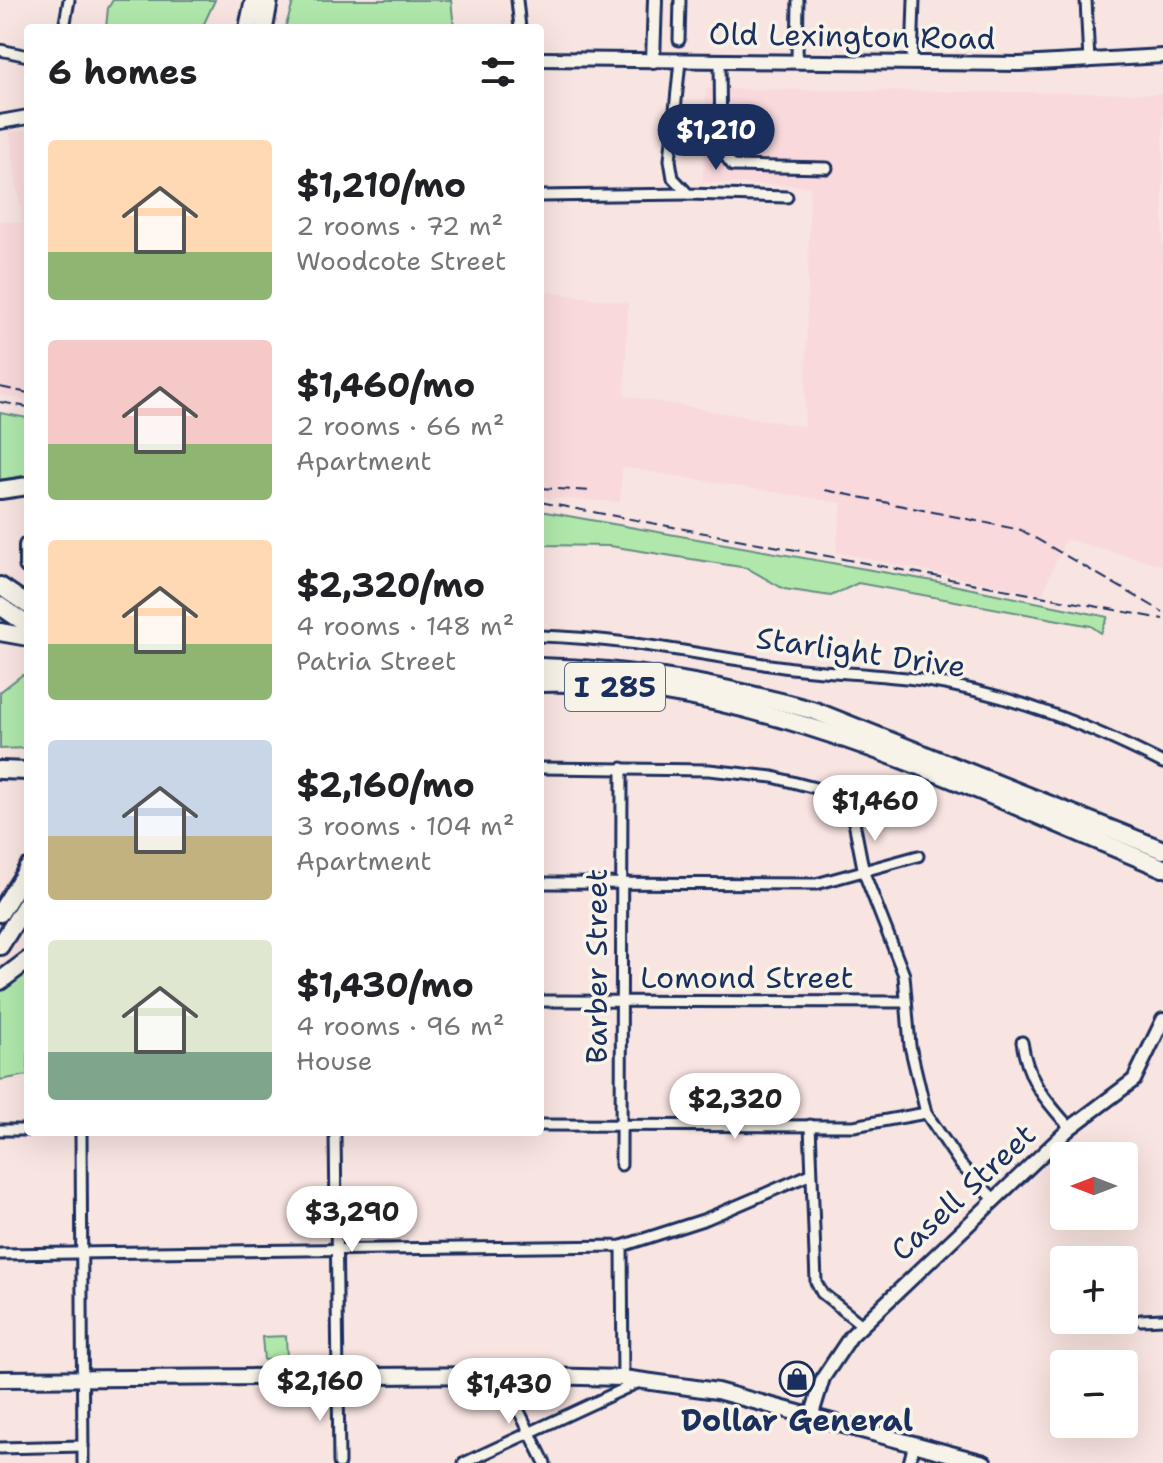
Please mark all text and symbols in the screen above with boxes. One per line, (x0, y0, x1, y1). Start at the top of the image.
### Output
street label: Old Lexington Road (708, 13, 996, 59)
text: 6 homes (48, 49, 197, 95)
icon: filters (476, 50, 520, 94)
pin: $1,210 (651, 104, 781, 172)
text: $1,210 (676, 112, 756, 147)
text: $1,210/mo (296, 162, 466, 208)
icon: home (112, 172, 208, 268)
text: 2 rooms · 72 m² (296, 208, 503, 243)
text: Woodcote Street (296, 243, 506, 278)
text: $1,460/mo (296, 362, 475, 408)
icon: home (112, 372, 208, 468)
text: 2 rooms · 66 m² (296, 408, 505, 443)
text: Apartment (296, 443, 432, 478)
text: $2,320/mo (296, 562, 485, 608)
icon: home (112, 572, 208, 668)
text: 4 rooms · 148 m² (296, 608, 514, 643)
street label: Starlight Drive (754, 617, 968, 687)
text: Patria Street (296, 643, 456, 678)
road number: I 285 (565, 663, 665, 711)
text: $2,160/mo (296, 762, 475, 808)
icon: home (112, 772, 208, 868)
pin: $1,460 (810, 775, 940, 843)
text: $1,460 (831, 783, 919, 818)
text: 3 rooms · 104 m² (296, 808, 515, 843)
text: Apartment (296, 843, 432, 878)
street label: Barber Street (576, 868, 617, 1064)
street label: Lomond Street (640, 957, 854, 998)
text: $1,430/mo (296, 962, 474, 1008)
icon: home (112, 972, 208, 1068)
text: 4 rooms · 96 m² (296, 1008, 505, 1043)
text: House (296, 1043, 372, 1078)
pin: $2,320 (670, 1073, 800, 1141)
text: $2,320 (687, 1081, 783, 1116)
street label: Casell Street (882, 1114, 1044, 1270)
north arrow (1050, 1142, 1138, 1230)
map controls (1050, 1142, 1138, 1438)
pin: $3,290 (287, 1186, 417, 1254)
text: $3,290 (304, 1194, 400, 1229)
button: + (1050, 1246, 1138, 1334)
button: − (1050, 1350, 1138, 1438)
pin: $2,160 (255, 1355, 385, 1423)
pin: $1,430 (444, 1358, 574, 1426)
shop icon: Dollar General (778, 1360, 816, 1398)
text: $2,160 (276, 1363, 364, 1398)
text: $1,430 (466, 1366, 552, 1401)
place label: Dollar General (681, 1400, 913, 1441)

